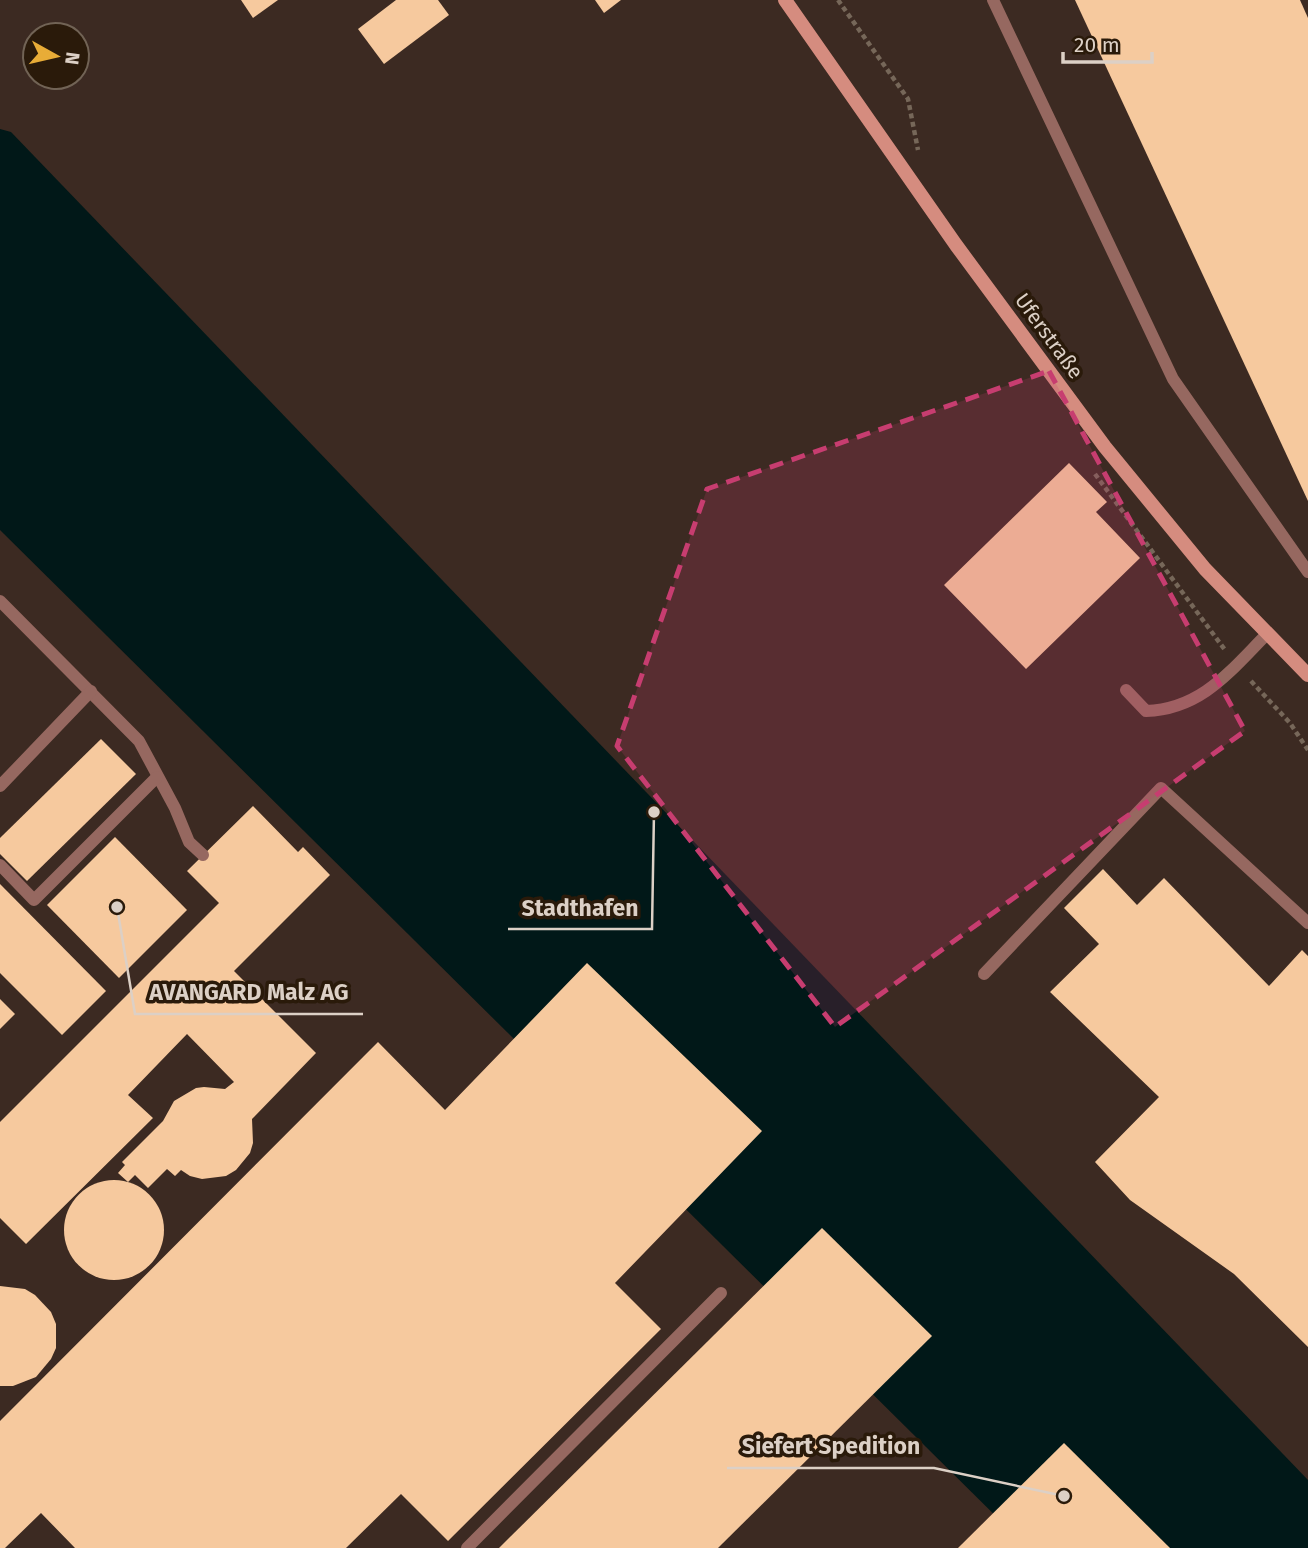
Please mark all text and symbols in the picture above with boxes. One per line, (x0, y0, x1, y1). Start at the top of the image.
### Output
north arrow (21, 21, 91, 91)
scale bar (1063, 21, 1152, 65)
text: 20 m (1074, 32, 1120, 58)
text: N (60, 50, 85, 66)
street label: Uferstraße (1009, 288, 1089, 384)
callout: Stadthafen (508, 885, 652, 929)
text: Stadthafen (522, 894, 638, 922)
callout: AVANGARD Malz AG (135, 970, 363, 1014)
text: AVANGARD Malz AG (148, 978, 349, 1006)
callout: Siefert Spedition (727, 1424, 934, 1468)
text: Siefert Spedition (742, 1432, 920, 1460)

